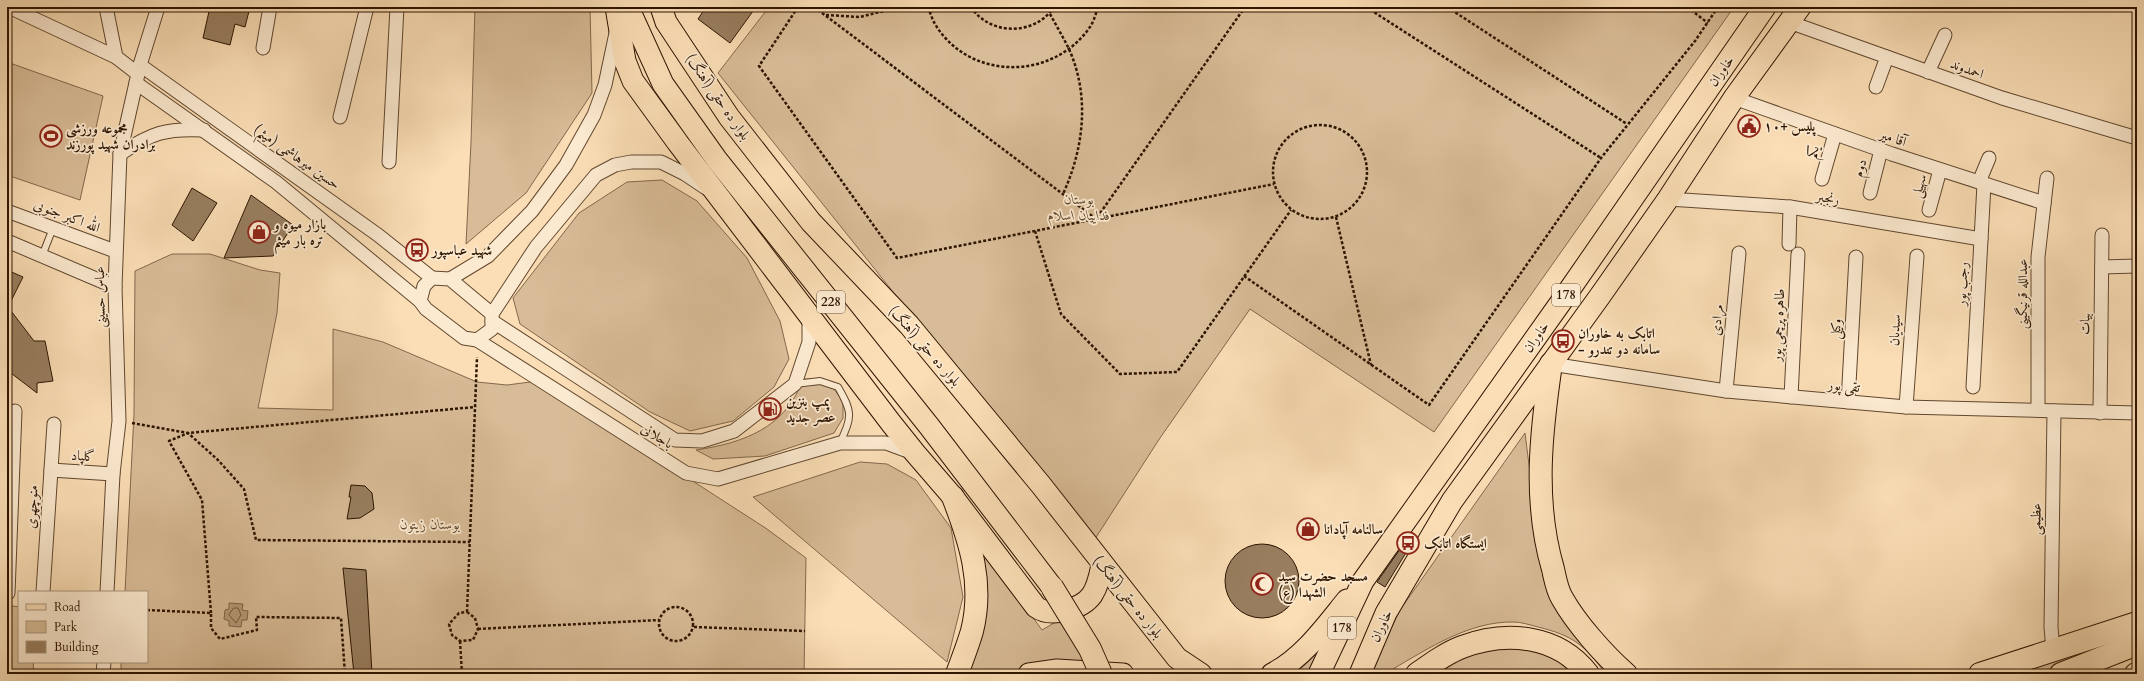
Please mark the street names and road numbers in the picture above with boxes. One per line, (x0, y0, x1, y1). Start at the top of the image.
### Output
street label: بلوار ده حقی (آهنگ) (680, 50, 755, 145)
street label: خاوران (1703, 52, 1739, 90)
street label: احمدوند (1948, 54, 1986, 84)
street label: حسین میرهاشمی (میثم) (248, 120, 344, 197)
street label: آقا میر (1875, 124, 1911, 152)
street label: یکم (1802, 142, 1828, 162)
street label: دوم (1848, 157, 1874, 180)
street label: سهیلی (1907, 172, 1931, 200)
street label: رنجبر (1813, 186, 1841, 209)
street label: الله اکبر جنوبی (31, 193, 104, 237)
street label: عبدالله قرنیگینی (2013, 259, 2032, 329)
street label: رجب پور (1951, 262, 1974, 309)
street label: عباس حسینی (90, 266, 110, 328)
road number: 178 (1552, 284, 1580, 306)
street label: طاهره پرچمی پور (1766, 288, 1790, 364)
road number: 228 (817, 291, 845, 313)
street label: بلوار ده حقی (آهنگ) (884, 302, 966, 391)
street label: مرادی (1706, 303, 1728, 337)
street label: سیدیان (1884, 313, 1906, 347)
street label: بیات (2075, 313, 2095, 335)
street label: خاوران (1518, 318, 1554, 356)
street label: وکیلی (1826, 318, 1846, 340)
street label: تقی پور (1825, 375, 1861, 398)
street label: باجلانی (637, 419, 677, 453)
street label: گلپاد (70, 446, 96, 466)
street label: منوچهری (21, 485, 43, 529)
street label: عظیمی (2026, 503, 2046, 535)
street label: بلوار ده حقی (آهنگ) (1088, 552, 1167, 643)
street label: خاوران (1365, 607, 1397, 645)
road number: 178 (1328, 617, 1356, 639)

